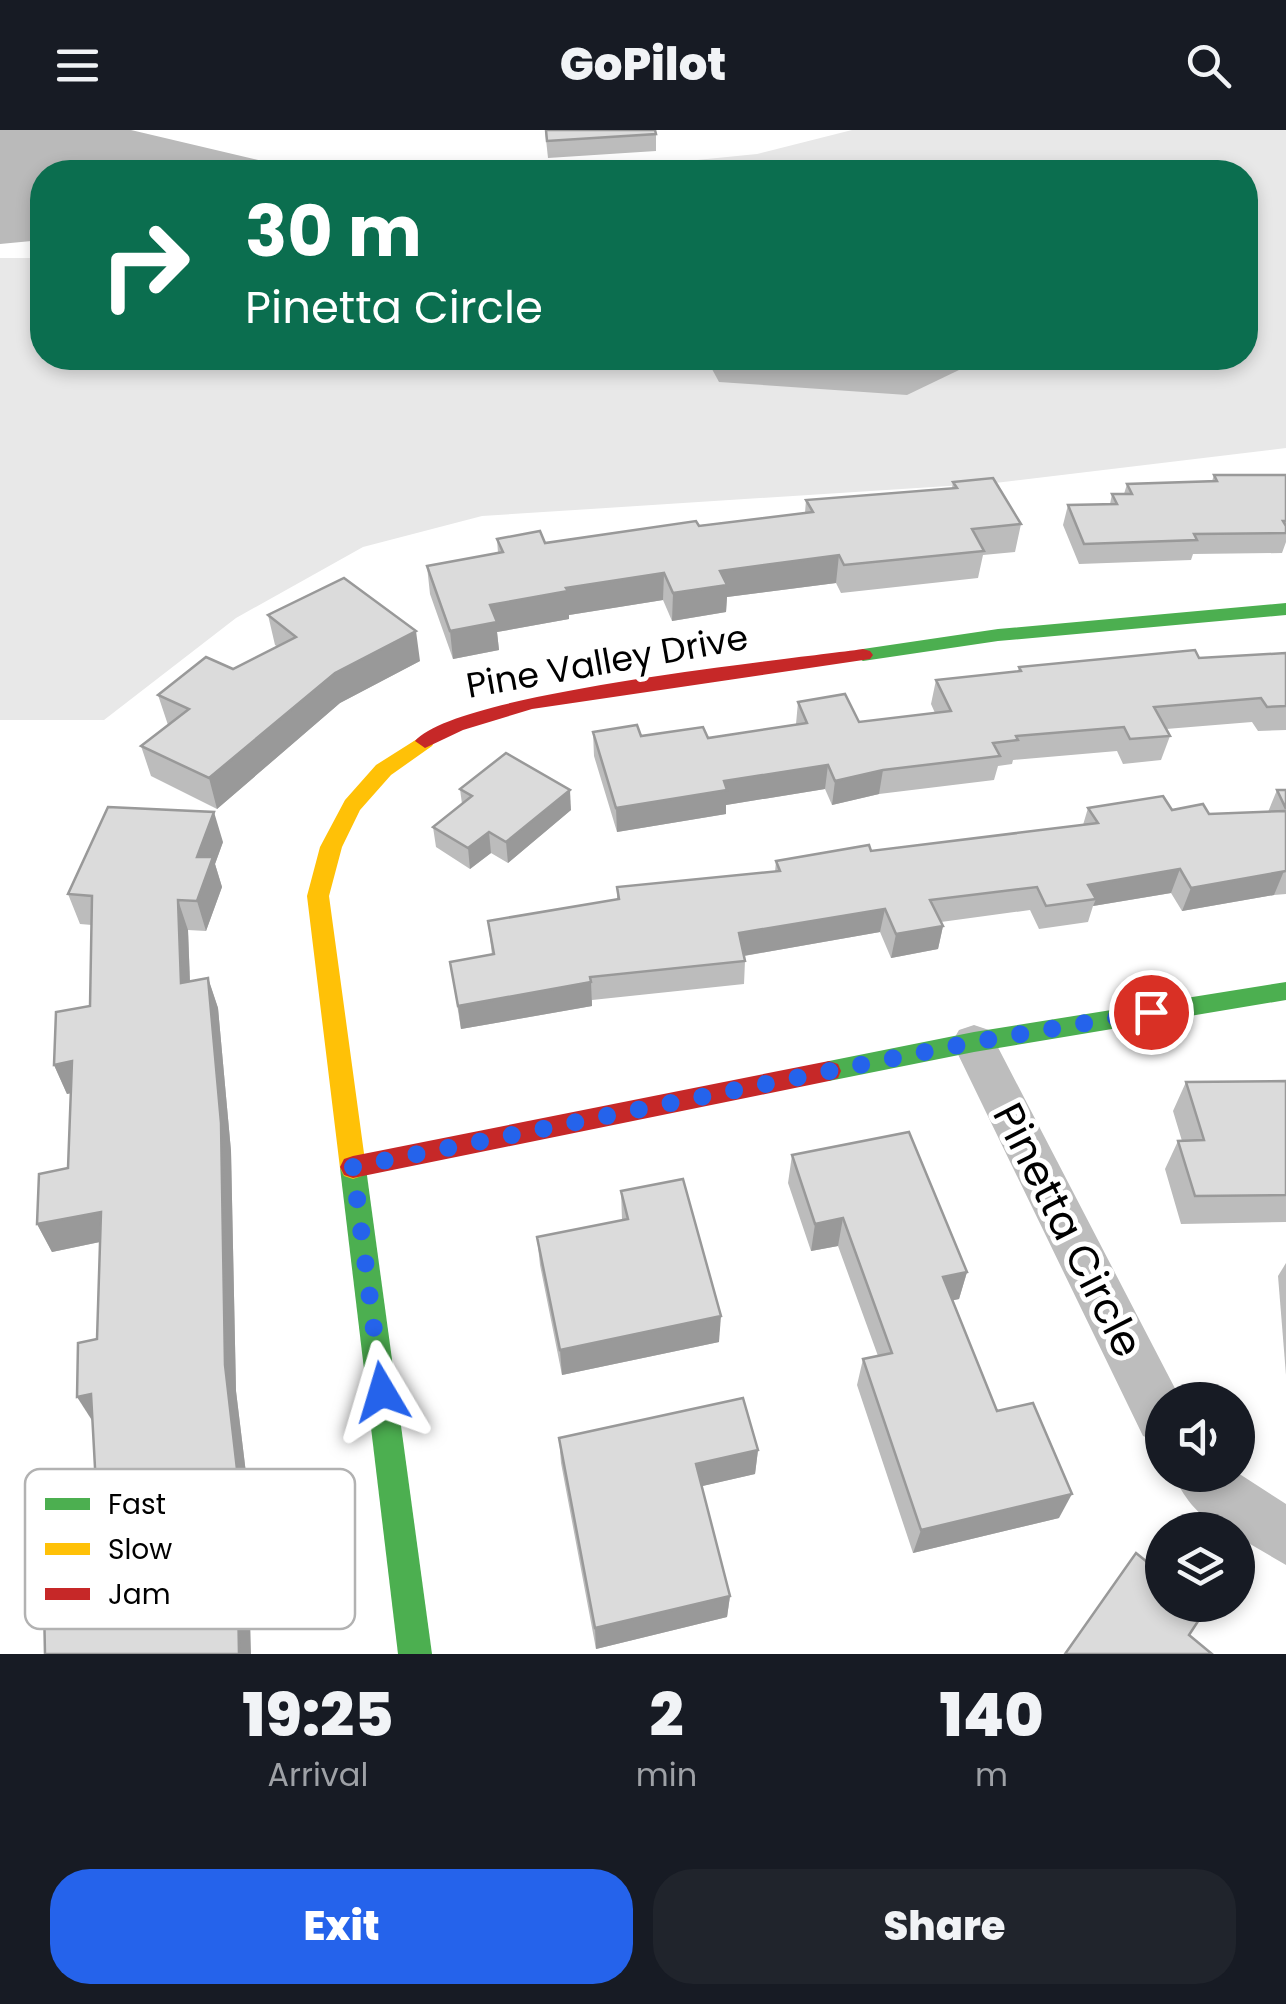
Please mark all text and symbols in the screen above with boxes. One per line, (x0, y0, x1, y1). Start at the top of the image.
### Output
text: GoPilot (560, 33, 726, 96)
icon: menu (50, 38, 105, 93)
icon: search (1181, 38, 1236, 93)
text: 30 m (245, 182, 422, 281)
icon: right (80, 200, 210, 330)
text: Pinetta Circle (245, 276, 543, 339)
street label: Pine Valley Drive (462, 612, 752, 710)
pin (1109, 970, 1194, 1055)
icon: arrive (1124, 985, 1179, 1040)
street label: Pinetta Circle (979, 1093, 1157, 1367)
position arrow (330, 1340, 434, 1444)
map controls (1145, 1382, 1255, 1622)
button: sound (1145, 1382, 1255, 1492)
legend (25, 1469, 355, 1629)
text: Fast (108, 1485, 166, 1524)
button: layers (1145, 1512, 1255, 1622)
text: Slow (108, 1530, 172, 1569)
text: Jam (108, 1575, 171, 1614)
text: 19:25 (242, 1673, 394, 1757)
text: 2 (649, 1673, 684, 1757)
text: 140 (940, 1673, 1044, 1757)
text: Arrival (268, 1752, 368, 1797)
text: min (636, 1752, 697, 1797)
text: m (975, 1752, 1008, 1797)
button: Exit (50, 1869, 633, 1984)
button: Share (653, 1869, 1236, 1984)

